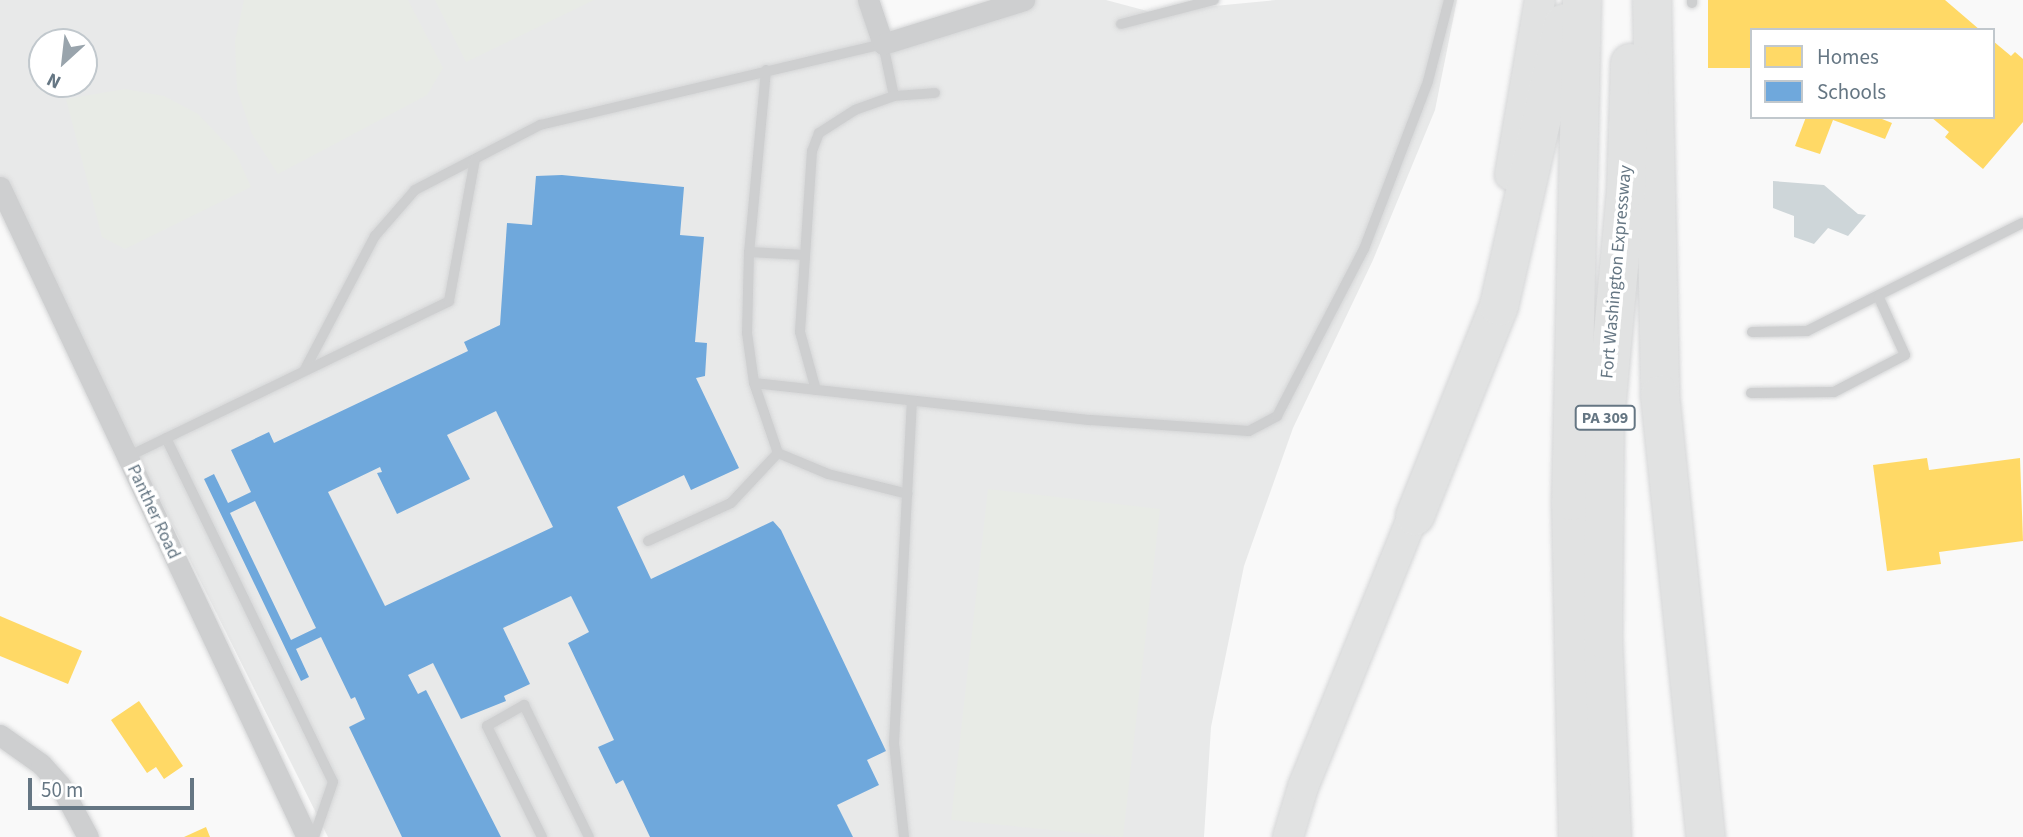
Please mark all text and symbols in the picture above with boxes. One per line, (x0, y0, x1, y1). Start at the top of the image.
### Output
north arrow (28, 28, 98, 98)
legend (1750, 28, 1995, 119)
text: Homes (1817, 42, 1879, 72)
text: N (42, 65, 66, 95)
text: Schools (1817, 77, 1886, 107)
street label: Fort Washington Expressway (1597, 164, 1637, 380)
road number: PA 309 (1574, 406, 1636, 430)
street label: Panther Road (122, 461, 184, 563)
scale bar (32, 764, 198, 808)
text: 50 m (41, 775, 83, 805)

